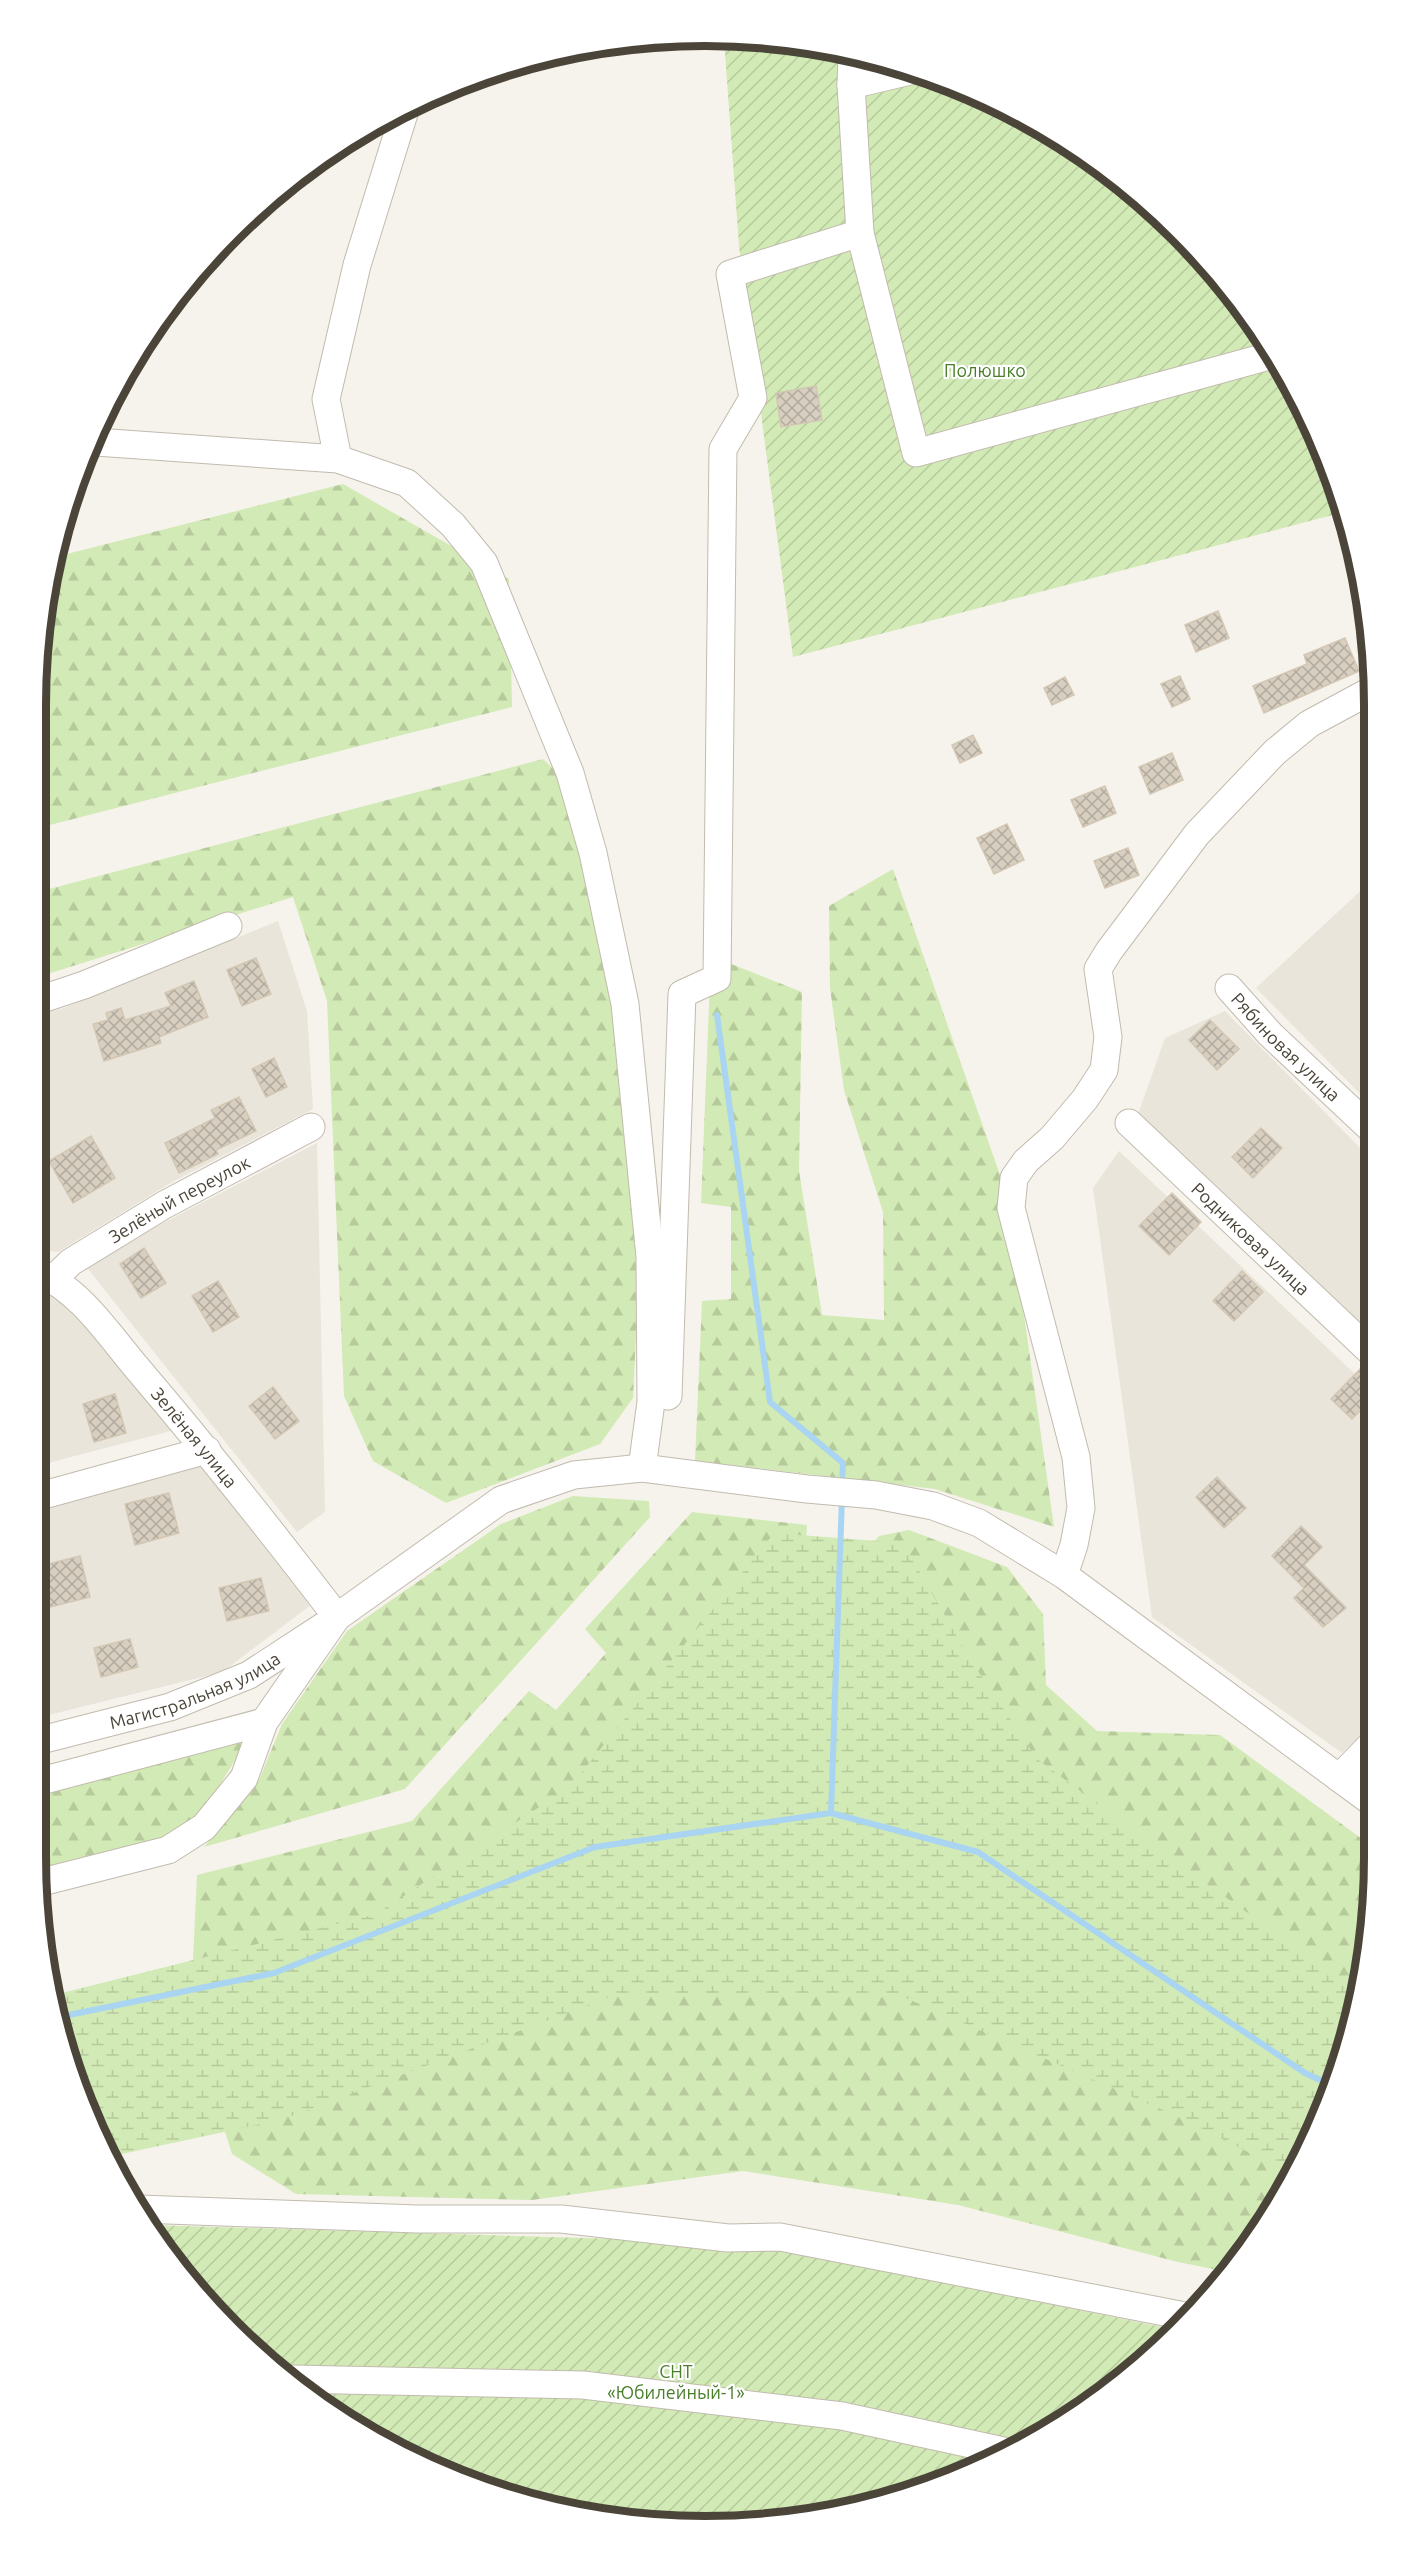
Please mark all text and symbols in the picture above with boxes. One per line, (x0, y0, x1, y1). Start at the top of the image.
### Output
park label: Полюшко (944, 360, 1026, 380)
street label: Рябиновая улица (1228, 988, 1345, 1105)
street label: Зелёный переулок (105, 1151, 253, 1247)
street label: Родниковая улица (1188, 1178, 1314, 1299)
street label: Зелёная улица (148, 1383, 242, 1491)
street label: Магистральная улица (107, 1648, 283, 1732)
park label: СНТ «Юбилейный-1» (607, 2361, 745, 2402)

